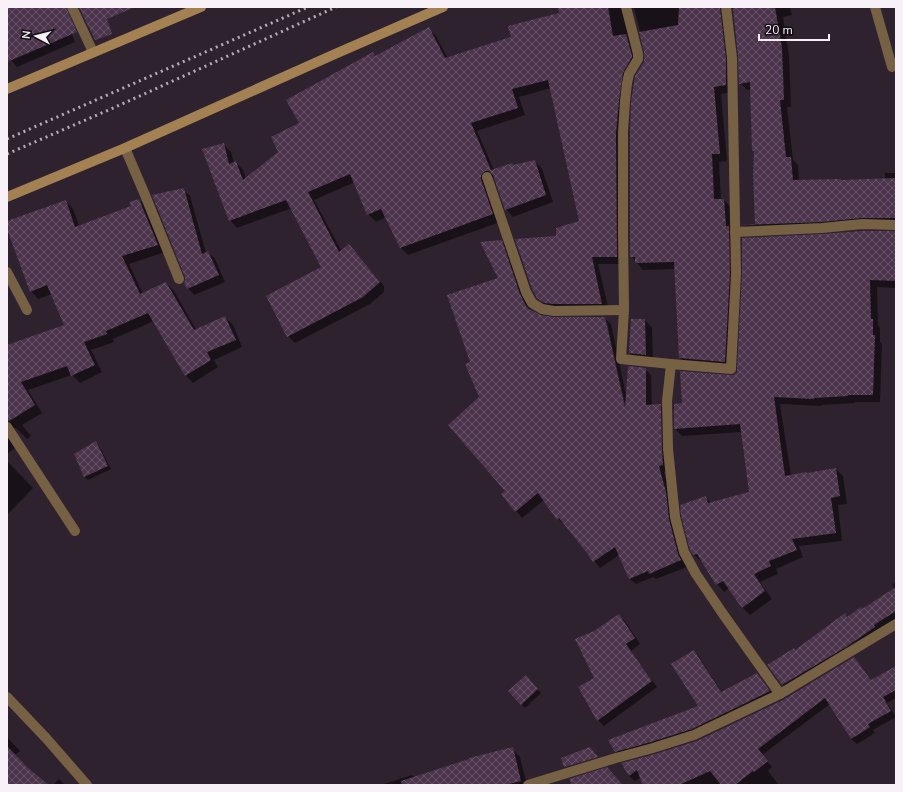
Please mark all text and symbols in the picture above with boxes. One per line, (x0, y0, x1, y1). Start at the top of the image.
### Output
north arrow (16, 16, 56, 56)
scale bar (759, 16, 829, 42)
text: 20 m (765, 22, 793, 38)
text: N (19, 30, 35, 40)

